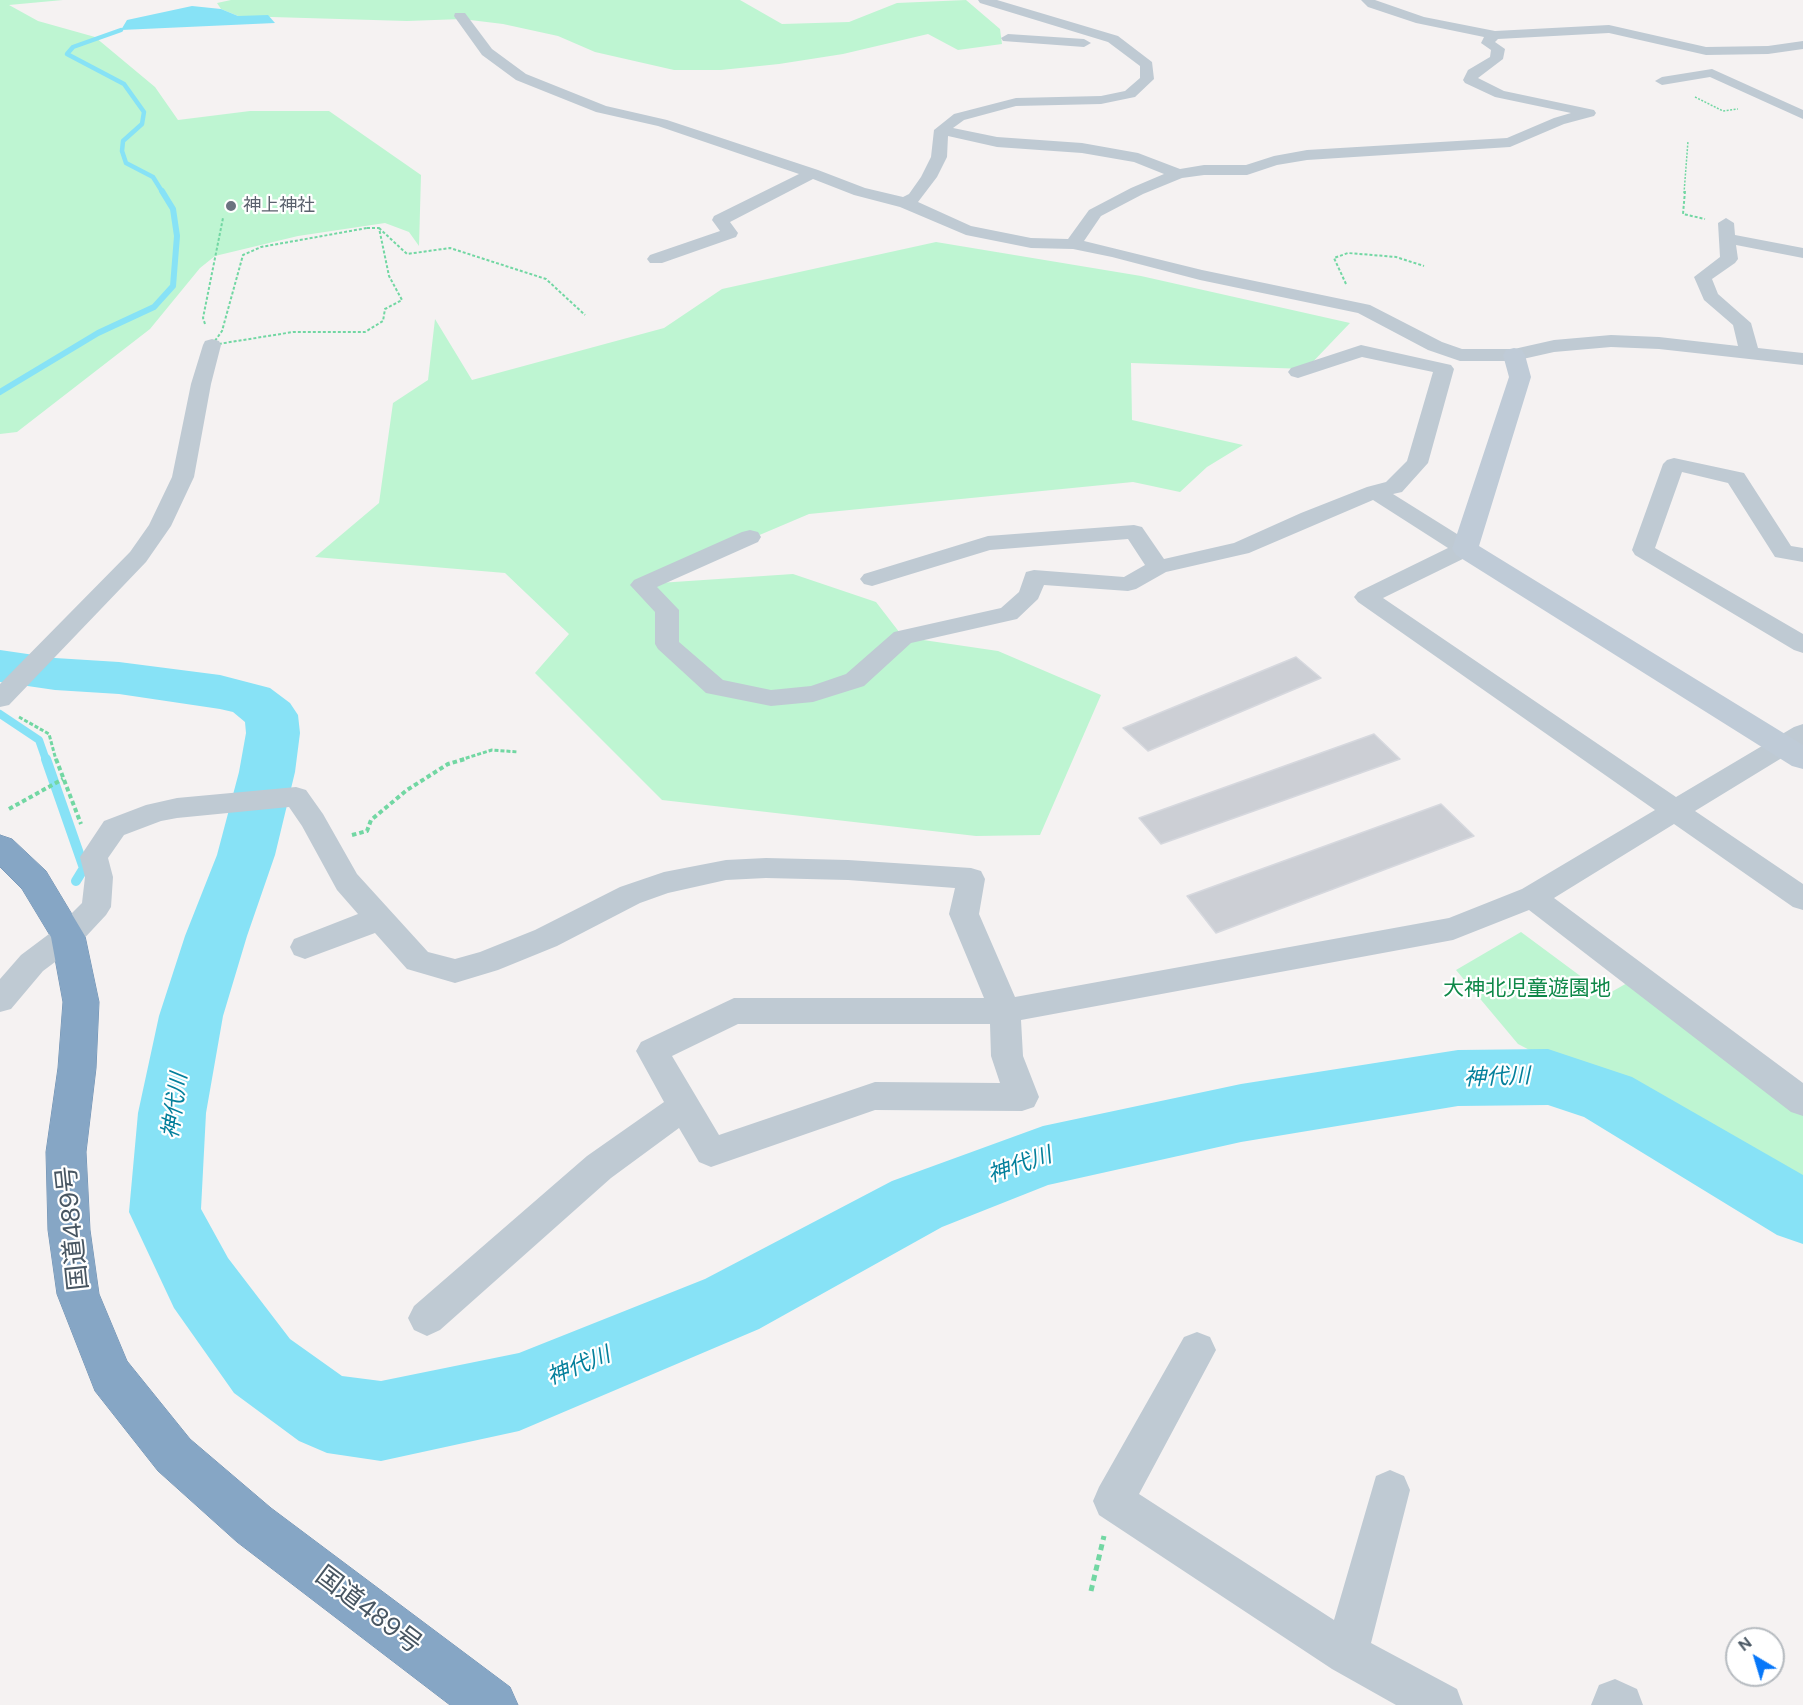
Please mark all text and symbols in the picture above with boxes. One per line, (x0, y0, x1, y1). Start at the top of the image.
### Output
place label: 神上神社 (243, 195, 315, 217)
marker: 神上神社 (224, 199, 238, 213)
park label: 大神北児童遊園地 (1443, 976, 1611, 1002)
water label: 神代川 (1464, 1064, 1530, 1092)
water label: 神代川 (158, 1071, 194, 1141)
water label: 神代川 (985, 1143, 1055, 1189)
street label: 国道489号 (52, 1164, 96, 1292)
water label: 神代川 (543, 1342, 615, 1392)
street label: 国道489号 (309, 1561, 427, 1661)
north arrow (1725, 1627, 1785, 1687)
text: N (1734, 1632, 1756, 1656)

